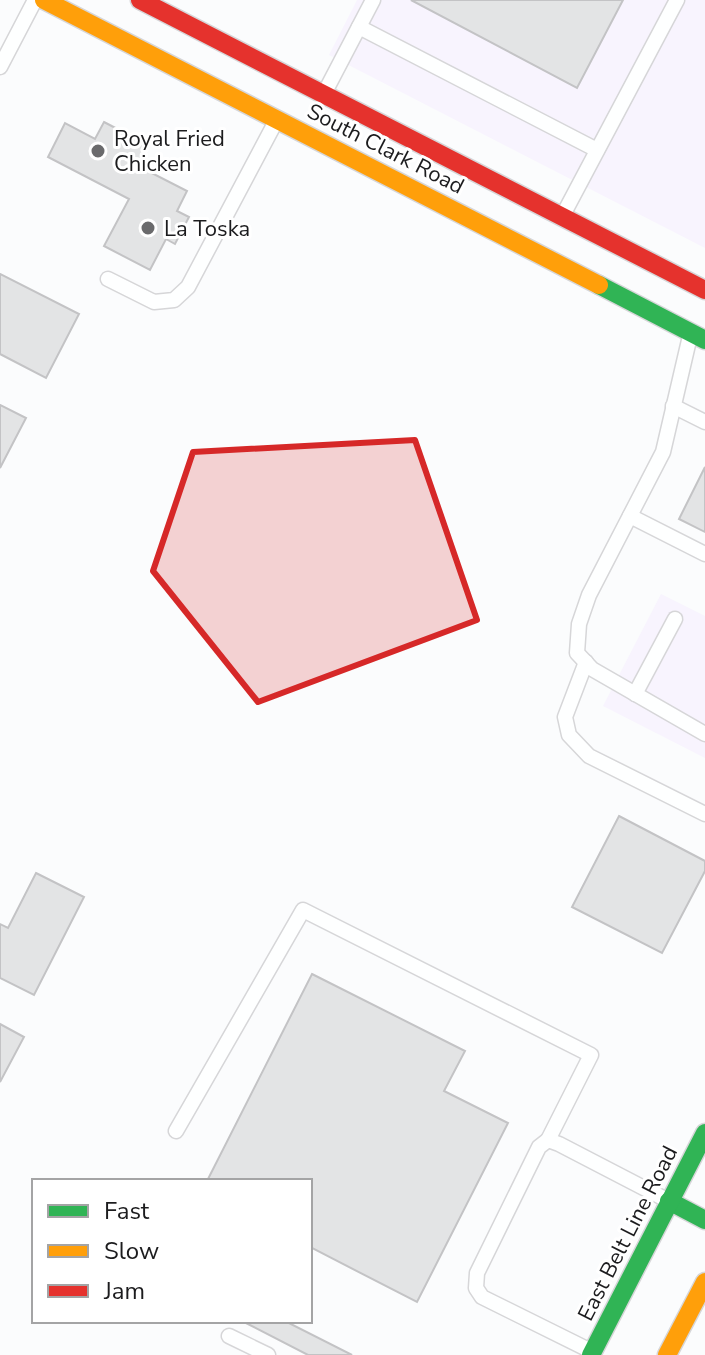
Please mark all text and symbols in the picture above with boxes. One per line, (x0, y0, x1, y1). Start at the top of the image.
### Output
street label: South Clark Road (302, 96, 469, 201)
place label: Royal Fried Chicken (114, 124, 225, 179)
marker: Royal Fried Chicken (89, 142, 107, 160)
place label: La Toska (164, 214, 250, 244)
marker: La Toska (139, 219, 157, 237)
street label: East Belt Line Road (571, 1141, 685, 1326)
legend (32, 1179, 312, 1323)
text: Fast (104, 1195, 150, 1227)
text: Slow (104, 1235, 159, 1267)
text: Jam (103, 1275, 145, 1307)

